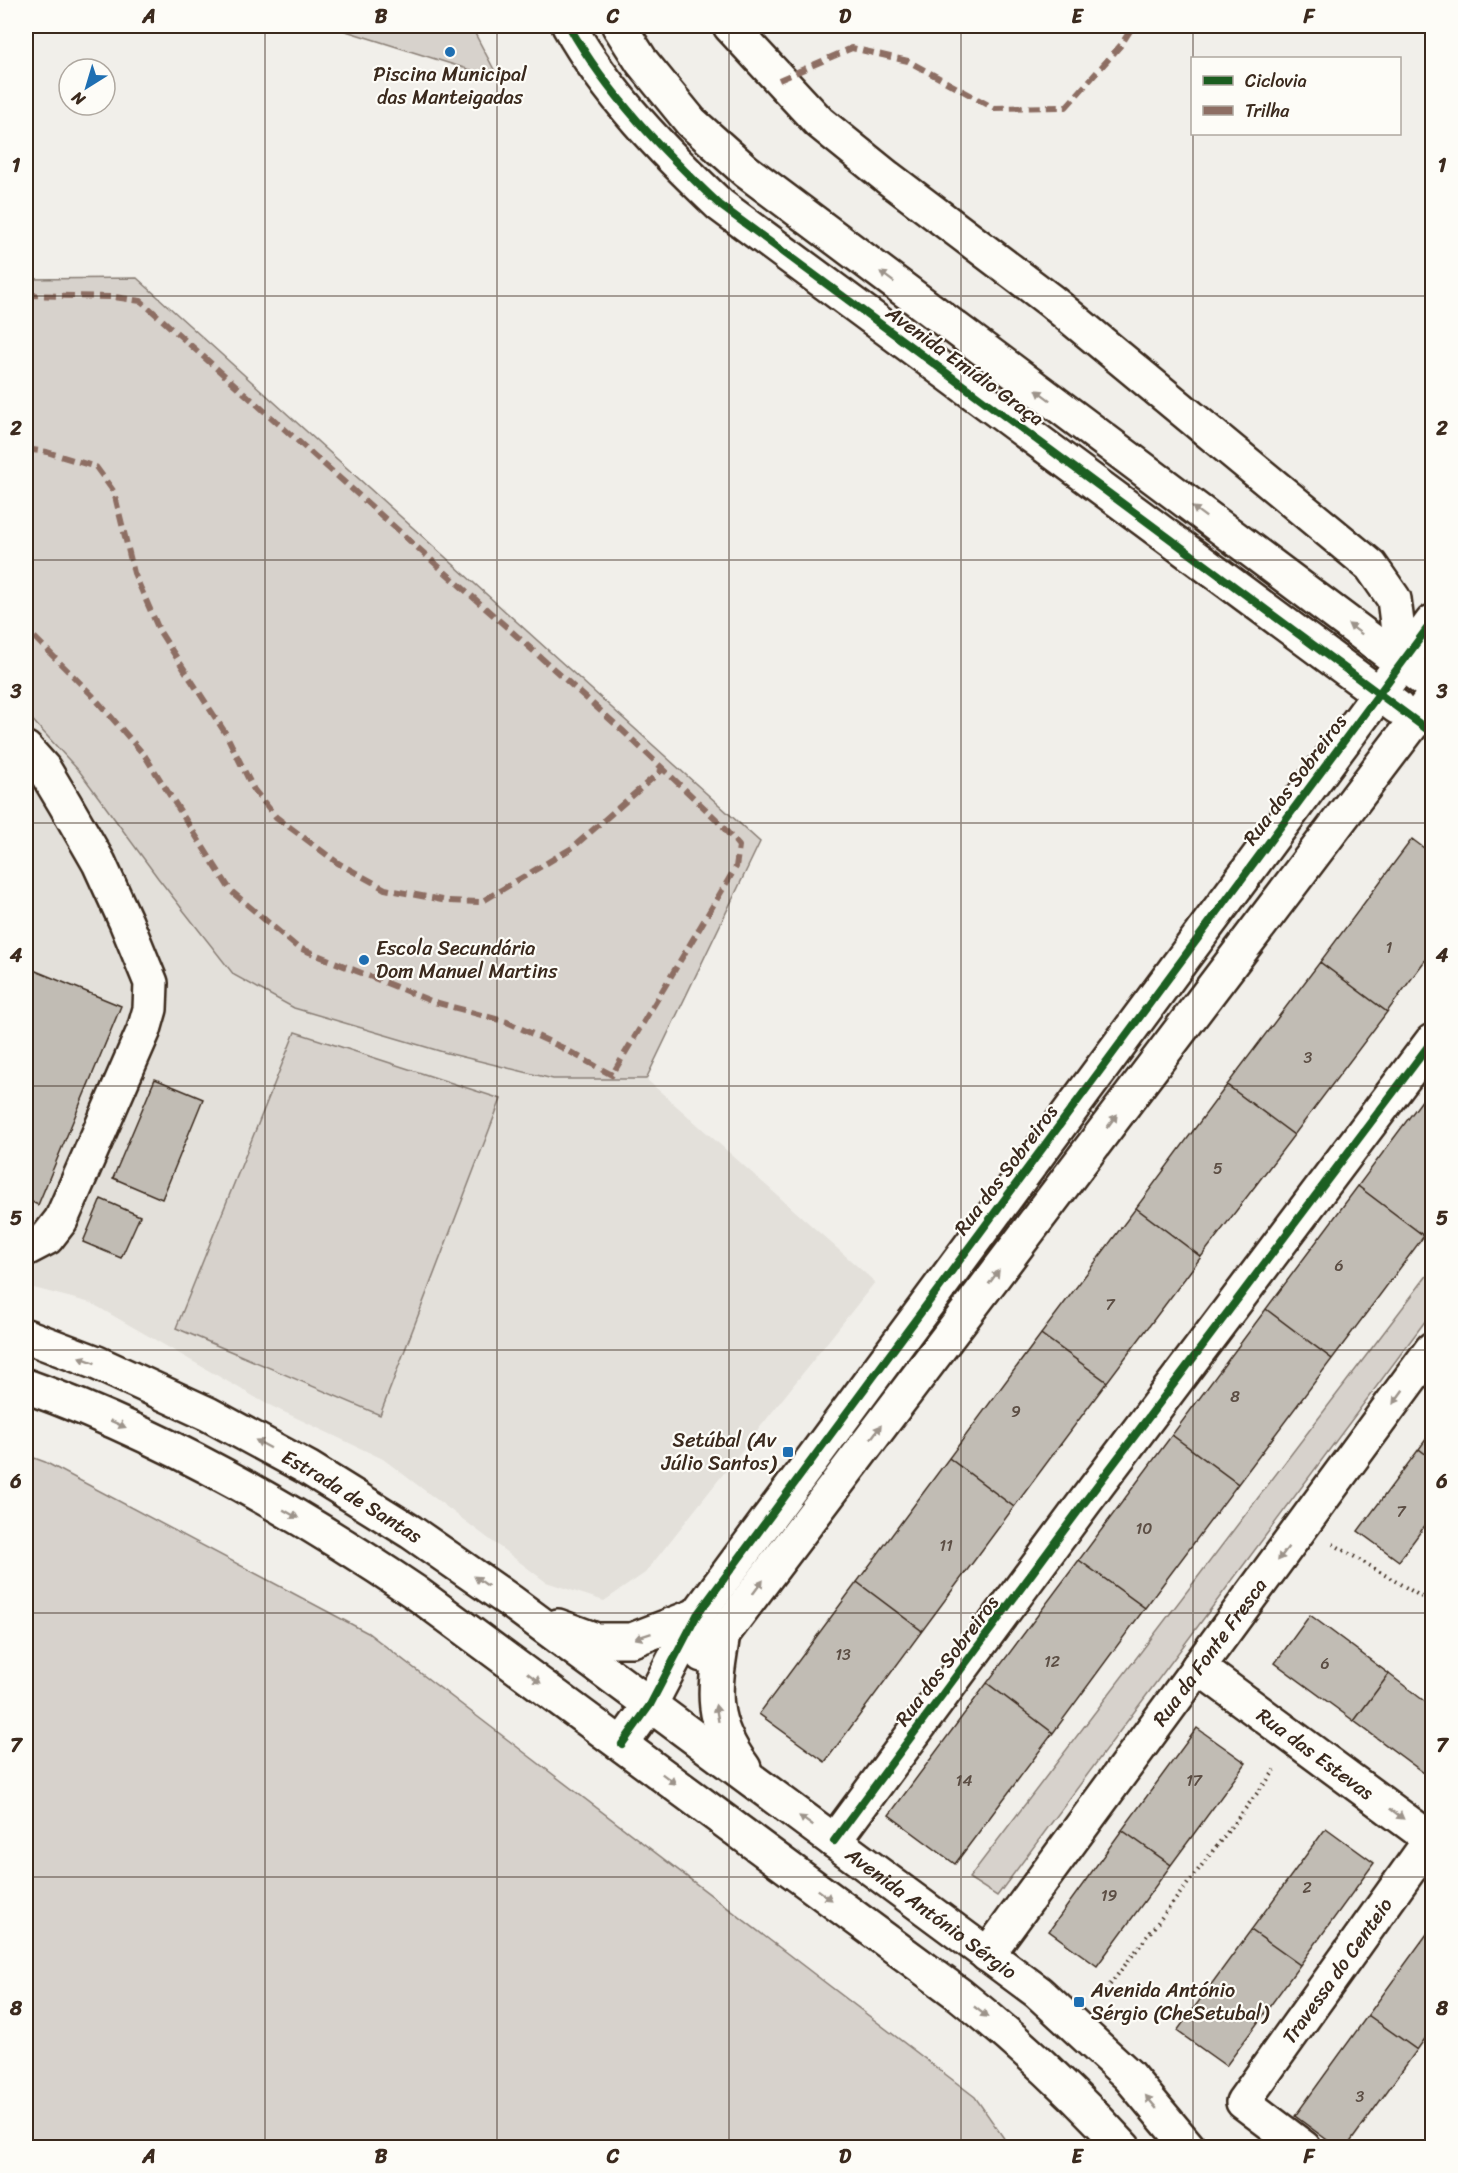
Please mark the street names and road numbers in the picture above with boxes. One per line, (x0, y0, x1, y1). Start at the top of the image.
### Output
street label: Avenida Emídio Graça (877, 296, 1052, 436)
street label: Rua dos Sobreiros (1234, 706, 1357, 853)
street label: Rua dos Sobreiros (945, 1096, 1068, 1243)
street label: Estrada de Santas (275, 1439, 431, 1553)
street label: Rua da Fonte Fresca (1143, 1570, 1276, 1734)
street label: Rua dos Sobreiros (886, 1587, 1009, 1734)
street label: Rua das Estevas (1249, 1698, 1382, 1810)
street label: Avenida António Sérgio (837, 1837, 1025, 1988)
street label: Travessa do Centeio (1272, 1890, 1402, 2051)

